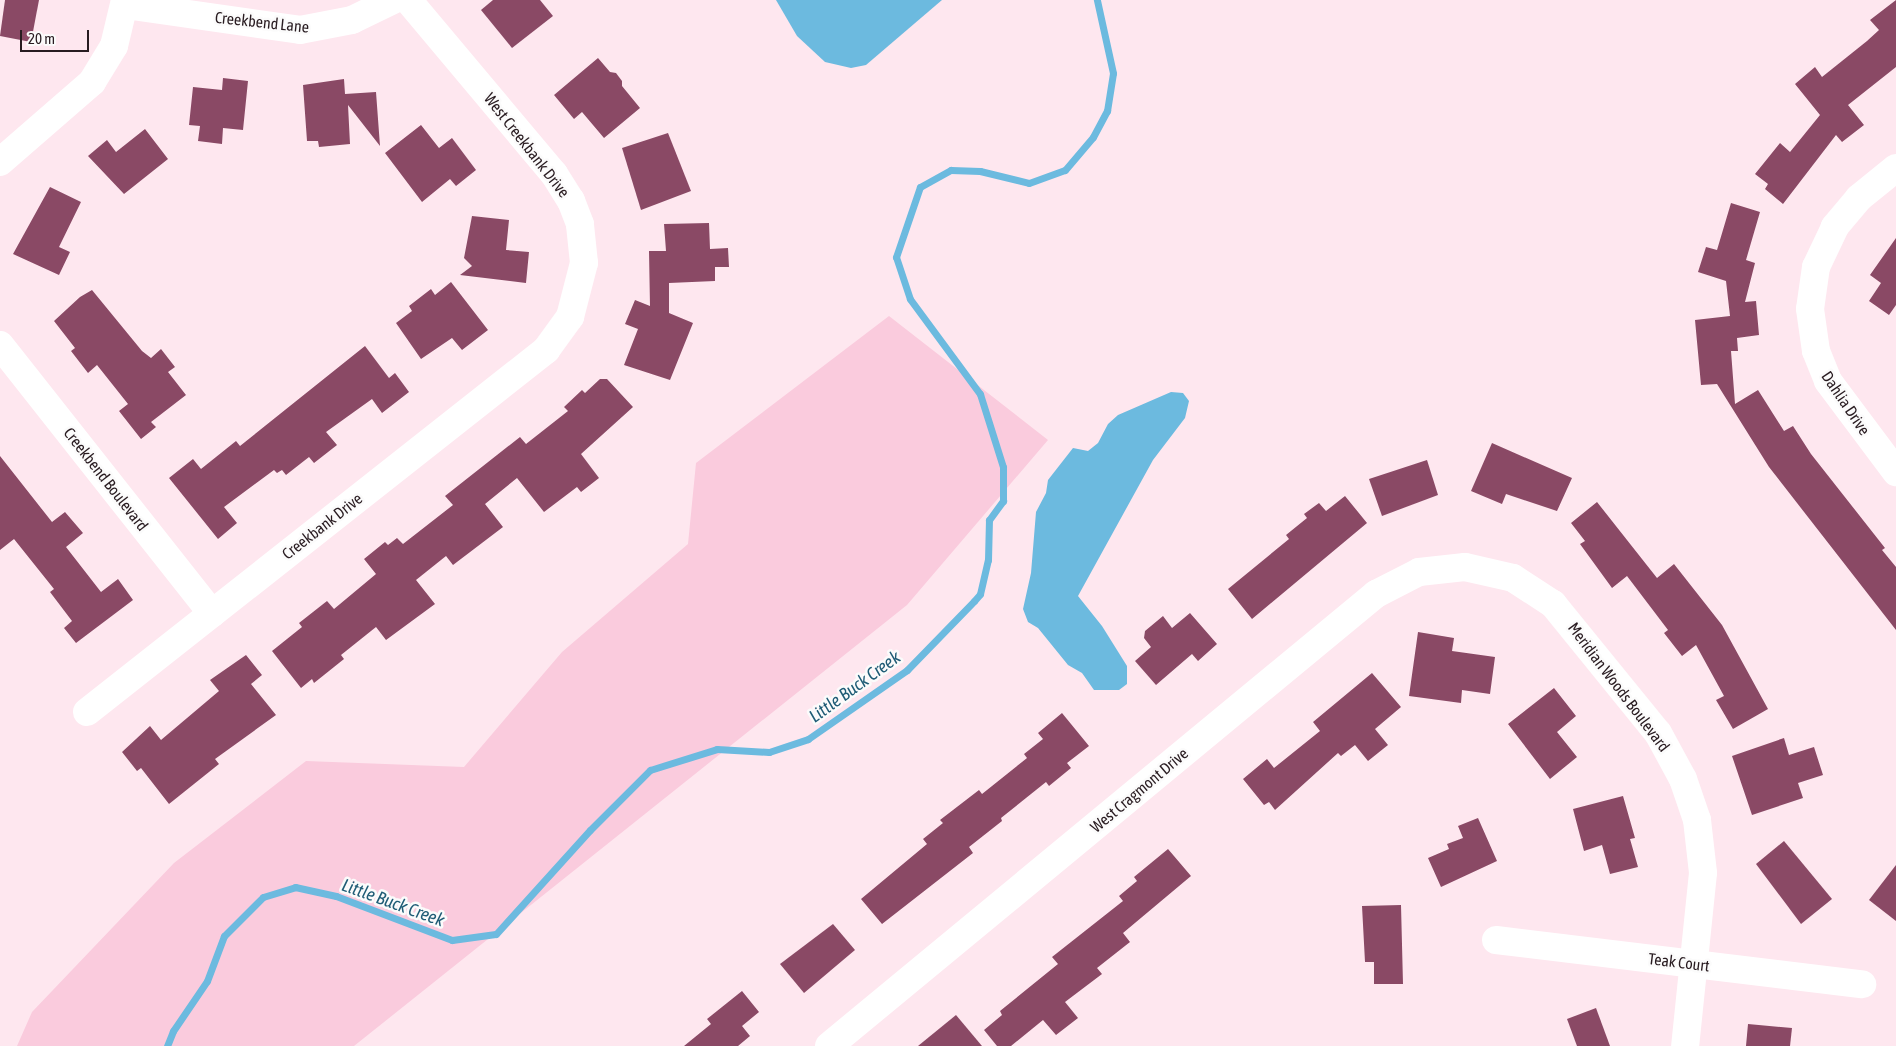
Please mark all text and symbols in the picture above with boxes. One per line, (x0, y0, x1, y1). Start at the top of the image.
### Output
street label: Creekbend Lane (214, 8, 310, 36)
scale bar (22, 20, 91, 52)
text: 20 m (28, 30, 55, 47)
street label: West Creekbank Drive (480, 89, 574, 201)
street label: Dahlia Drive (1818, 367, 1874, 439)
street label: Creekbend Boulevard (60, 423, 152, 535)
street label: Creekbank Drive (278, 489, 366, 563)
street label: Meridian Woods Boulevard (1564, 619, 1674, 755)
water label: Little Buck Creek (805, 647, 905, 727)
street label: West Cragmont Drive (1086, 744, 1192, 836)
water label: Little Buck Creek (339, 874, 447, 932)
street label: Teak Court (1647, 949, 1711, 975)

